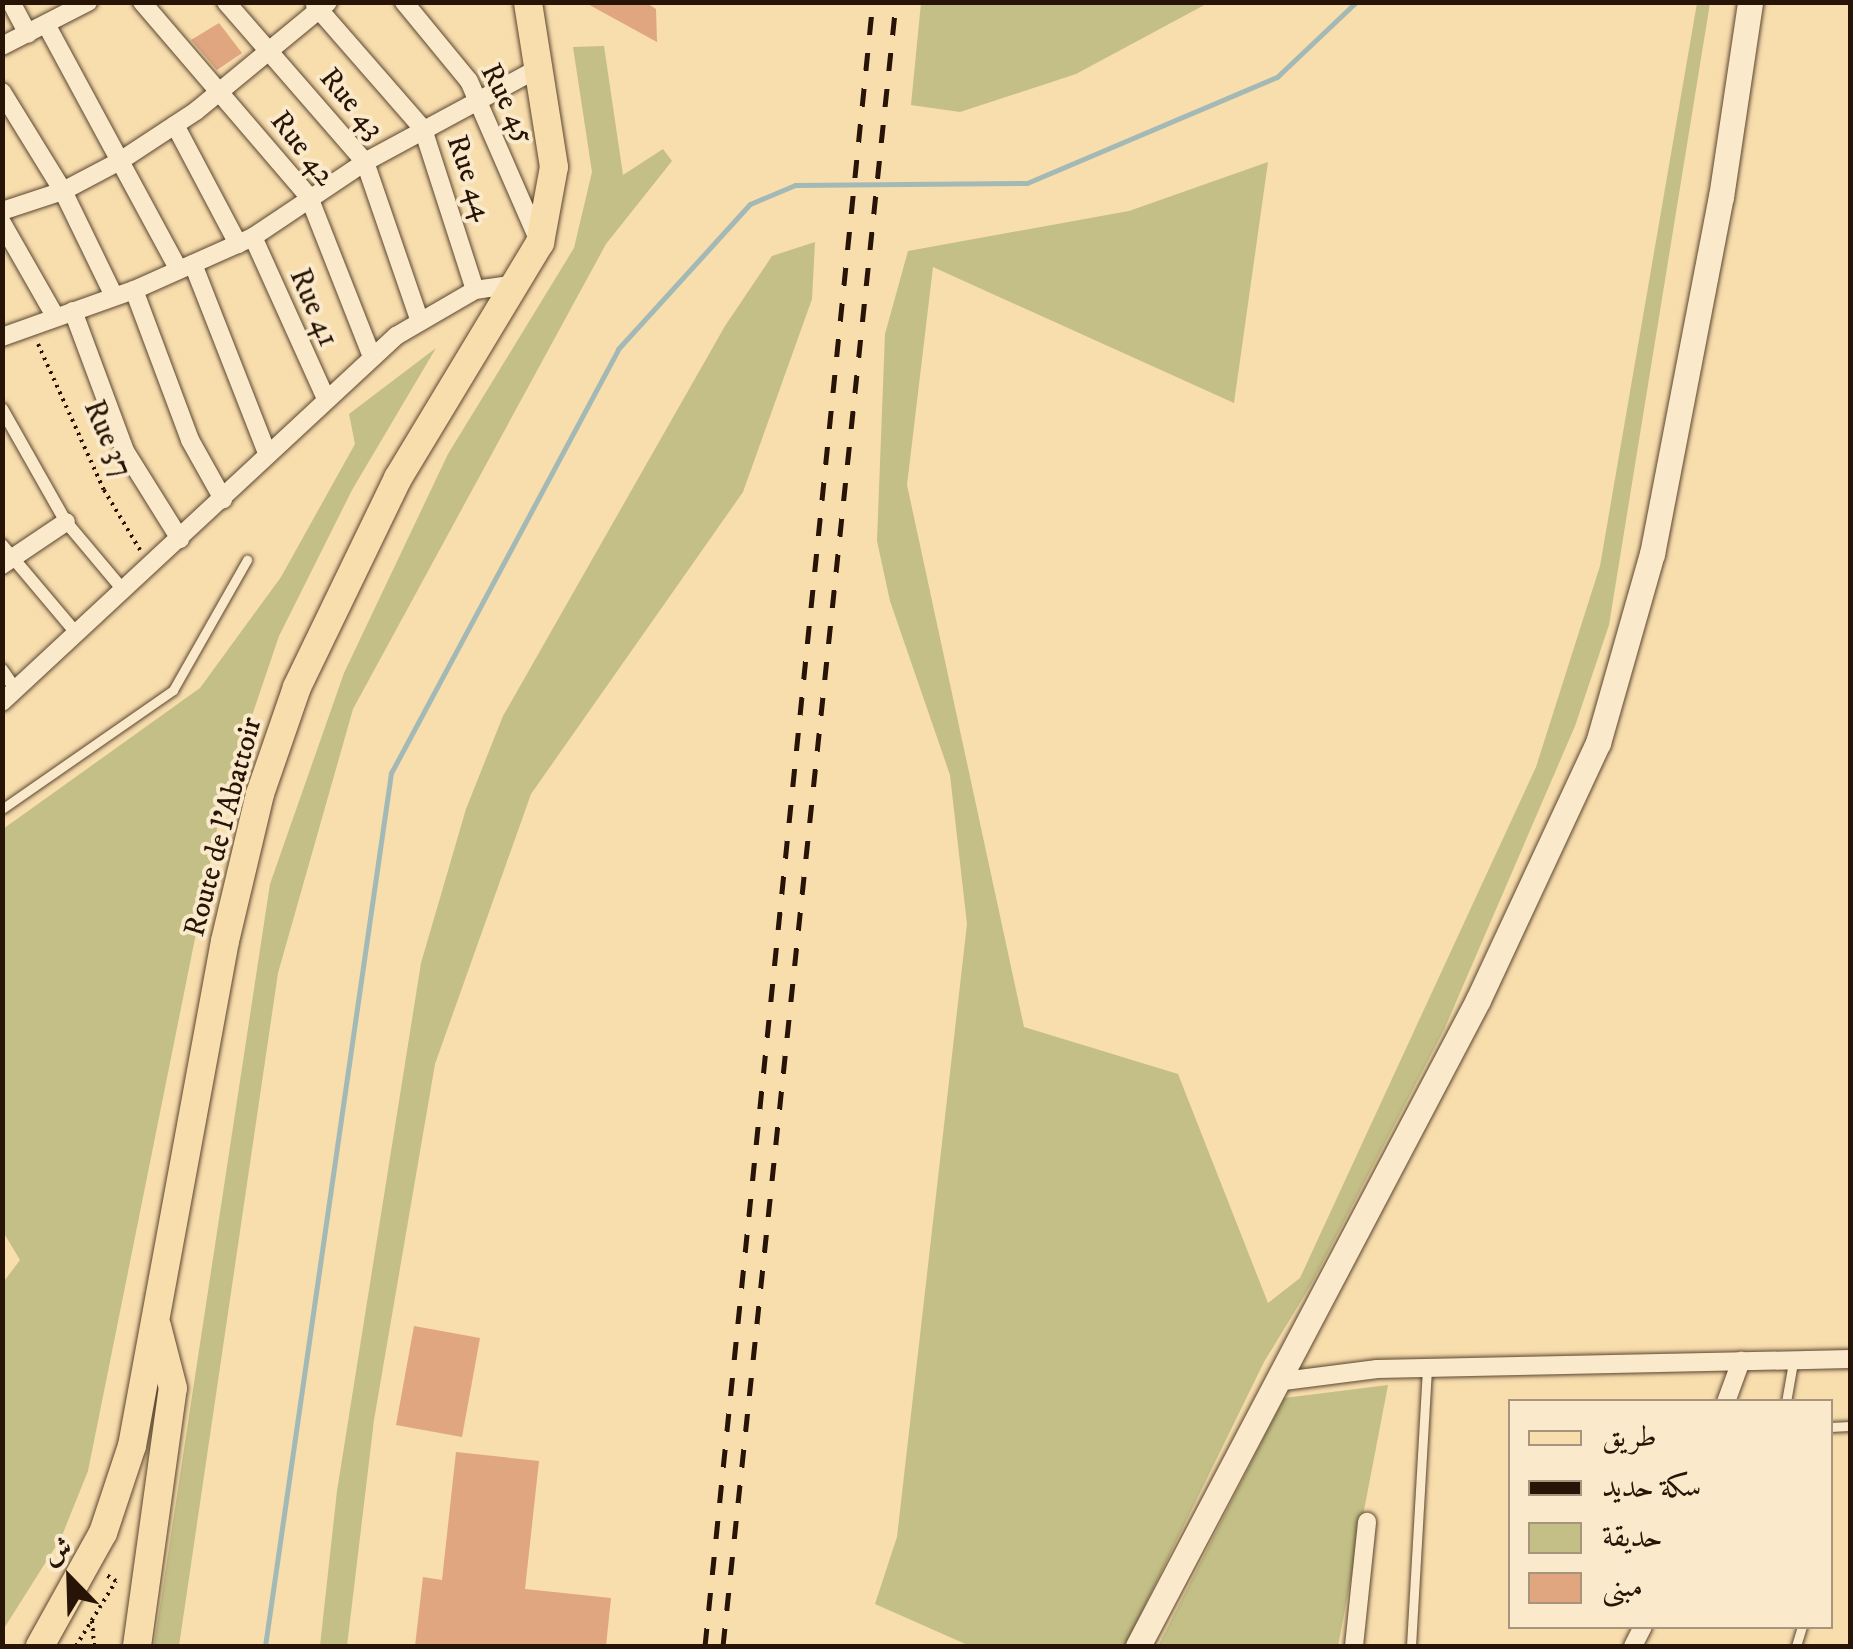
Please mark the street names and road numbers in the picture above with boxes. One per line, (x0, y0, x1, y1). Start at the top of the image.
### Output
street label: Rue 45 (472, 58, 542, 150)
street label: Rue 43 (311, 61, 391, 147)
street label: Rue 42 (262, 104, 342, 194)
street label: Rue 44 (438, 131, 500, 225)
street label: Rue 41 (280, 263, 346, 353)
street label: Rue 37 (75, 395, 139, 483)
street label: Route de l’Abattoir (177, 713, 271, 941)

